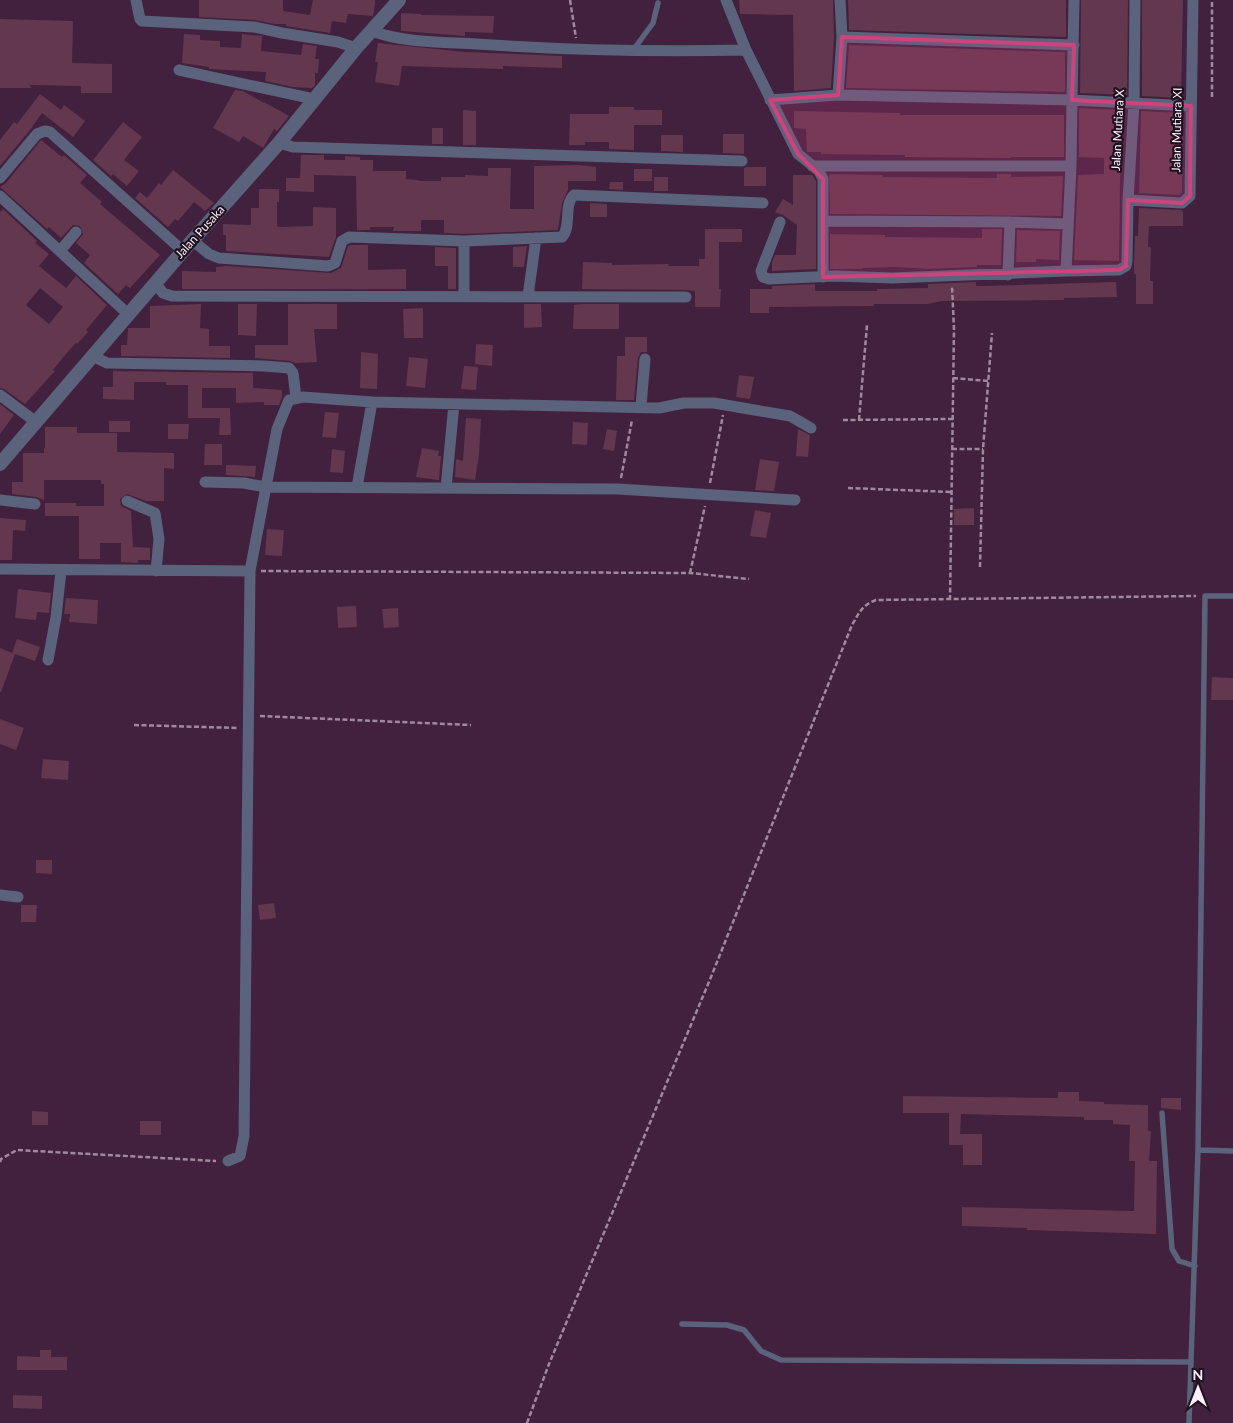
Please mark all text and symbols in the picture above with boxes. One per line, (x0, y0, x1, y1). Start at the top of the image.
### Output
street label: Jalan Mutiara XI (1168, 87, 1185, 173)
street label: Jalan Mutiara X (1108, 89, 1127, 171)
street label: Jalan Pusaka (172, 202, 227, 261)
north arrow (1173, 1363, 1223, 1413)
text: N (1193, 1366, 1203, 1383)

